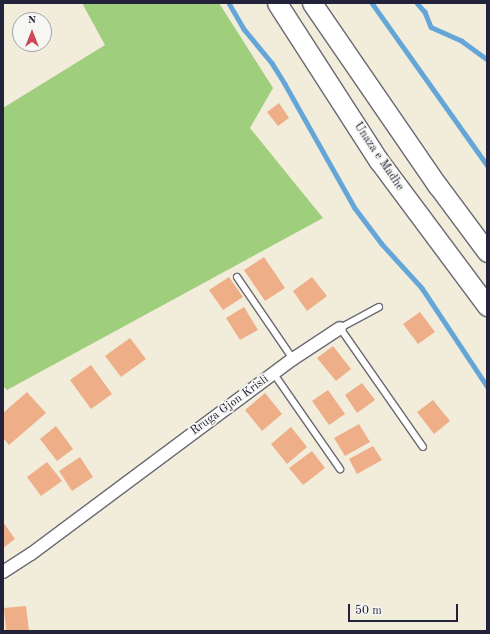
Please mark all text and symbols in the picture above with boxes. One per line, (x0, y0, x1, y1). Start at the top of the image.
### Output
north arrow (12, 12, 52, 52)
text: N (28, 15, 36, 26)
street label: Unaza e Madhe (350, 120, 406, 194)
street label: Rruga Gjon Krisli (188, 373, 272, 439)
scale bar (350, 596, 460, 622)
text: 50 m (355, 605, 382, 617)

